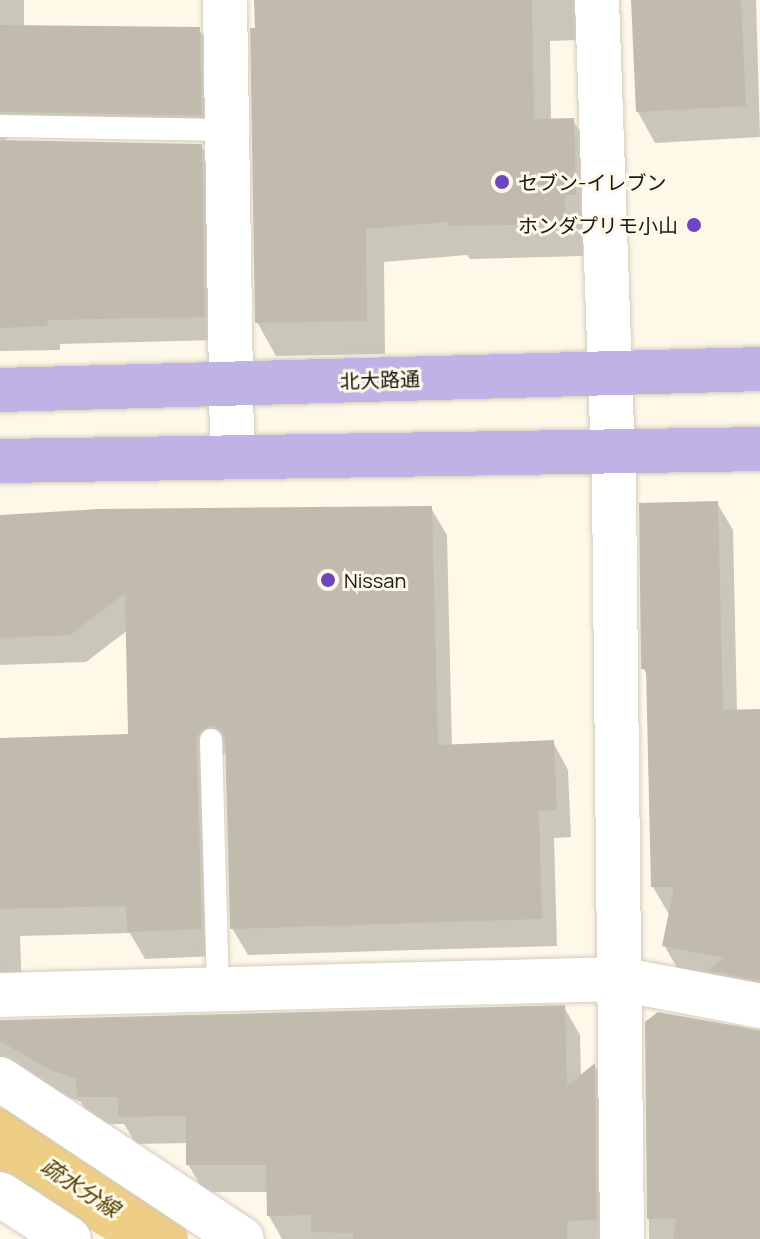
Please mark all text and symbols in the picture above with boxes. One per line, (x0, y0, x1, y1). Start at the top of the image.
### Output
place label: セブン-イレブン (518, 170, 666, 194)
marker: セブン-イレブン (493, 173, 511, 191)
place label: ホンダプリモ小山 (518, 213, 678, 237)
marker: ホンダプリモ小山 (685, 216, 703, 234)
street label: 北大路通 (340, 367, 420, 393)
place label: Nissan (344, 568, 406, 592)
marker: Nissan (319, 571, 337, 589)
water label: 疏水分線 (36, 1153, 124, 1223)

